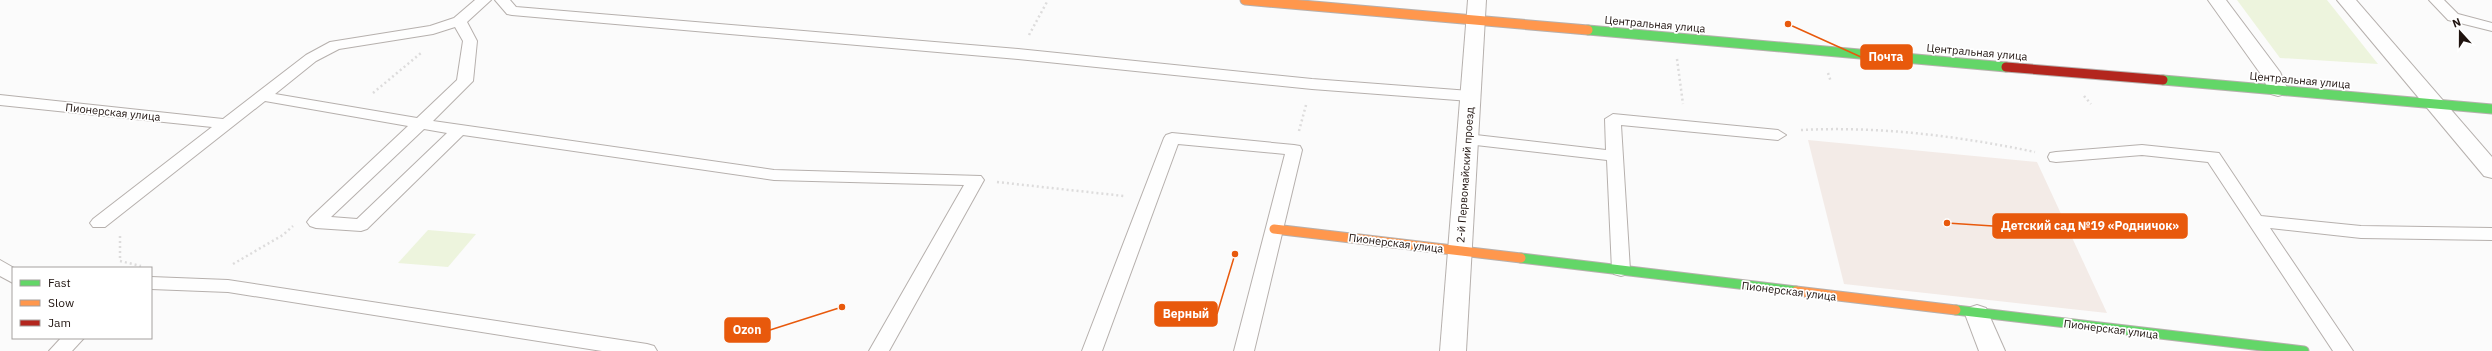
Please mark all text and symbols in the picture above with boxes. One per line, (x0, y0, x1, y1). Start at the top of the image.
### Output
north arrow (2440, 12, 2480, 52)
street label: Центральная улица (1604, 13, 1706, 35)
text: N (2450, 15, 2463, 31)
street label: Центральная улица (1926, 41, 2028, 63)
callout: Почта (1861, 45, 1912, 69)
text: Почта (1869, 49, 1904, 64)
street label: Центральная улица (2249, 69, 2351, 91)
street label: Пионерская улица (65, 100, 161, 124)
street label: 2-й Первомайский проезд (1453, 106, 1477, 244)
callout: Детский сад №19 «Родничок» (1993, 214, 2187, 238)
text: Детский сад №19 «Родничок» (2001, 218, 2179, 233)
street label: Пионерская улица (1348, 230, 1444, 256)
legend (12, 267, 152, 339)
text: Fast (48, 275, 71, 290)
street label: Пионерская улица (1741, 278, 1837, 304)
text: Slow (48, 295, 74, 310)
callout: Верный (1155, 302, 1217, 326)
text: Верный (1163, 306, 1209, 321)
text: Jam (48, 315, 71, 330)
street label: Пионерская улица (2063, 316, 2159, 342)
callout: Ozon (725, 318, 770, 342)
text: Ozon (733, 322, 761, 337)

